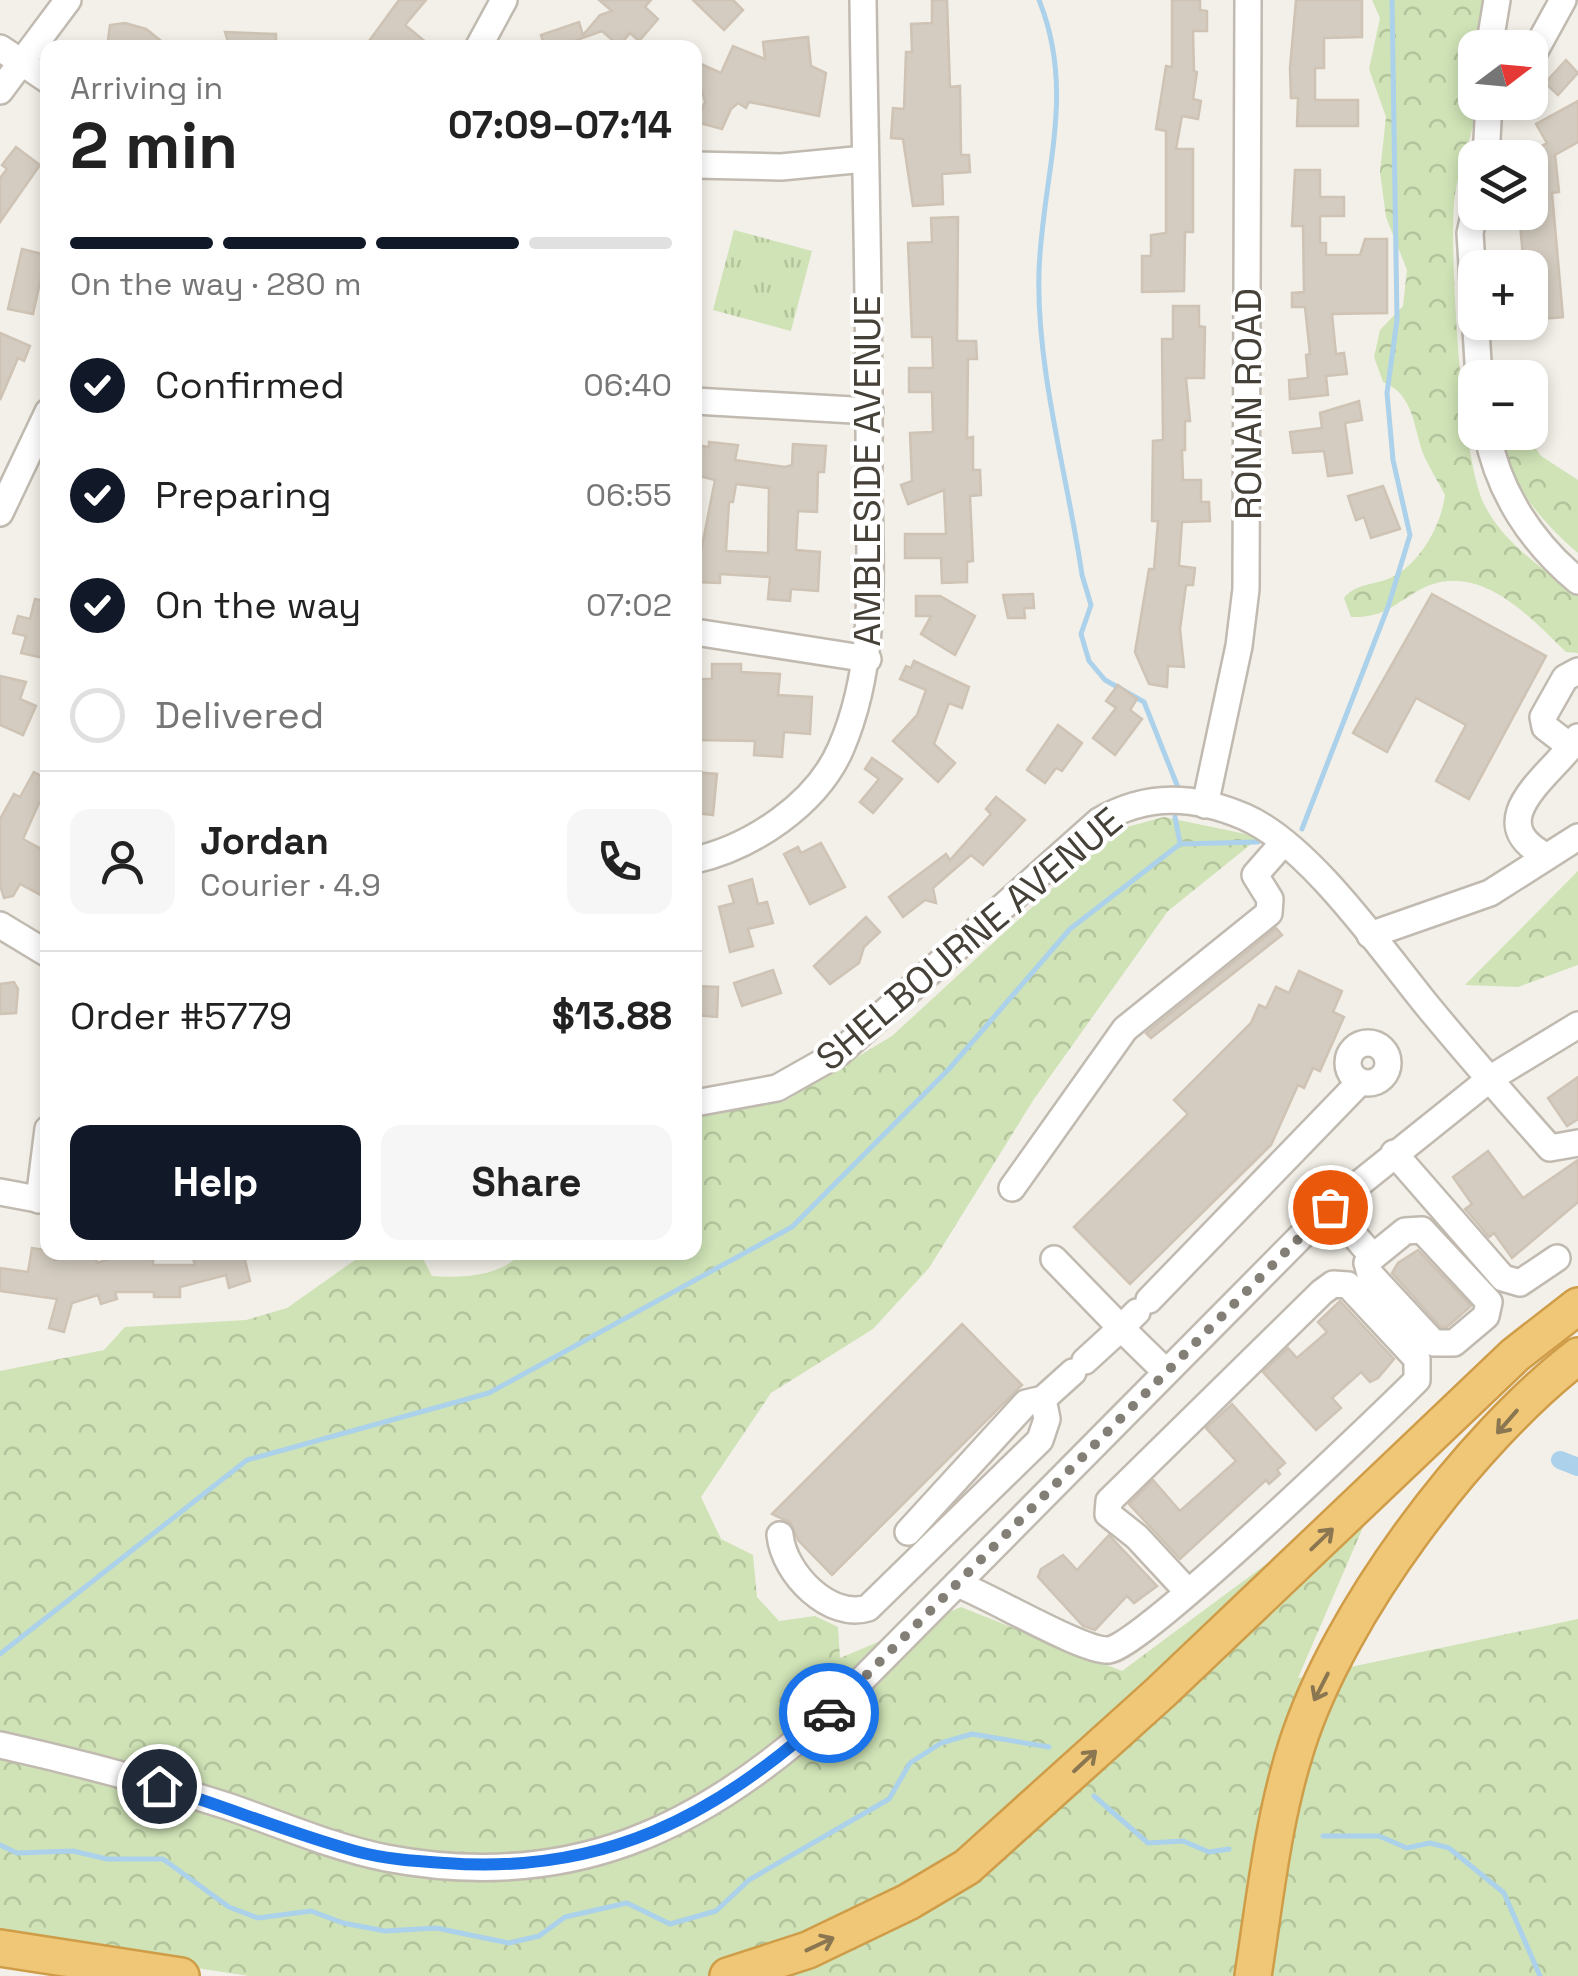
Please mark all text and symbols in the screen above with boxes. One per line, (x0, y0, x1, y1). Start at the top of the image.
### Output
north arrow (1458, 30, 1548, 120)
map controls (1458, 30, 1548, 450)
text: Arriving in (70, 68, 223, 108)
text: 07:09–07:14 (448, 101, 672, 149)
text: 2 min (70, 104, 238, 187)
button: layers (1458, 140, 1548, 230)
button: + (1458, 250, 1548, 340)
text: On the way · 280 m (70, 264, 362, 304)
street label: RONAN ROAD (1224, 288, 1272, 520)
street label: AMBLESIDE AVENUE (843, 295, 891, 647)
icon: check (70, 358, 125, 413)
button: − (1458, 360, 1548, 450)
text: Confirmed (155, 361, 345, 409)
text: 06:40 (583, 365, 672, 405)
icon: check (70, 468, 125, 523)
text: Preparing (155, 471, 332, 519)
text: 06:55 (585, 475, 672, 515)
icon: check (70, 578, 125, 633)
text: On the way (155, 581, 361, 629)
text: 07:02 (586, 585, 672, 625)
text: Delivered (155, 691, 324, 739)
street label: SHELBOURNE AVENUE (806, 797, 1132, 1081)
button: person (70, 809, 175, 914)
button: phone (567, 809, 672, 914)
text: Jordan (200, 817, 329, 865)
text: Courier · 4.9 (200, 865, 381, 905)
text: Order #5779 (70, 992, 292, 1040)
text: $13.88 (552, 992, 672, 1040)
button: Help (70, 1125, 361, 1240)
button: Share (381, 1125, 672, 1240)
pin (1288, 1165, 1373, 1250)
icon: bag (1303, 1180, 1358, 1235)
one-way arrow (1496, 1408, 1518, 1434)
one-way arrow (1309, 1527, 1333, 1551)
courier (779, 1663, 879, 1763)
one-way arrow (1311, 1671, 1330, 1701)
icon: car (802, 1686, 857, 1741)
pin (117, 1744, 202, 1829)
one-way arrow (1072, 1749, 1096, 1773)
icon: home (132, 1759, 187, 1814)
one-way arrow (804, 1934, 834, 1953)

